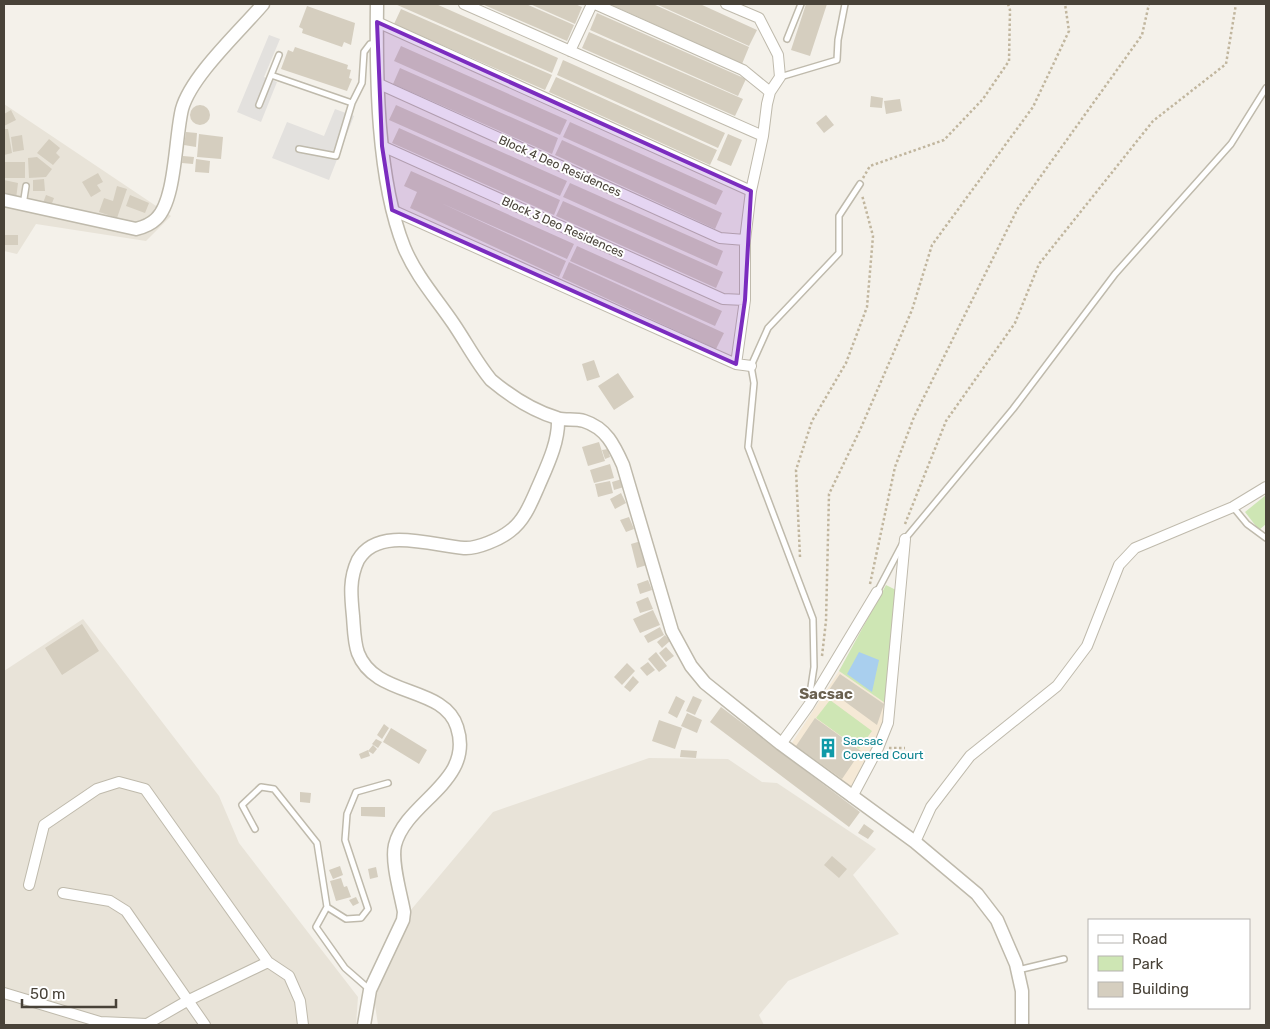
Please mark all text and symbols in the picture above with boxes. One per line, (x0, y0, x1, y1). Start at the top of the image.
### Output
street label: Block 4 Deo Residences (496, 133, 624, 199)
street label: Block 3 Deo Residences (500, 194, 626, 260)
district label: Sacsac (799, 685, 853, 703)
place label: Sacsac Covered Court (843, 734, 924, 762)
building icon: Sacsac Covered Court (817, 737, 839, 759)
legend (1088, 919, 1250, 1009)
text: Road (1132, 930, 1168, 948)
text: Park (1132, 955, 1163, 973)
scale bar (22, 976, 116, 1008)
text: Building (1132, 980, 1189, 998)
text: 50 m (30, 985, 65, 1003)

